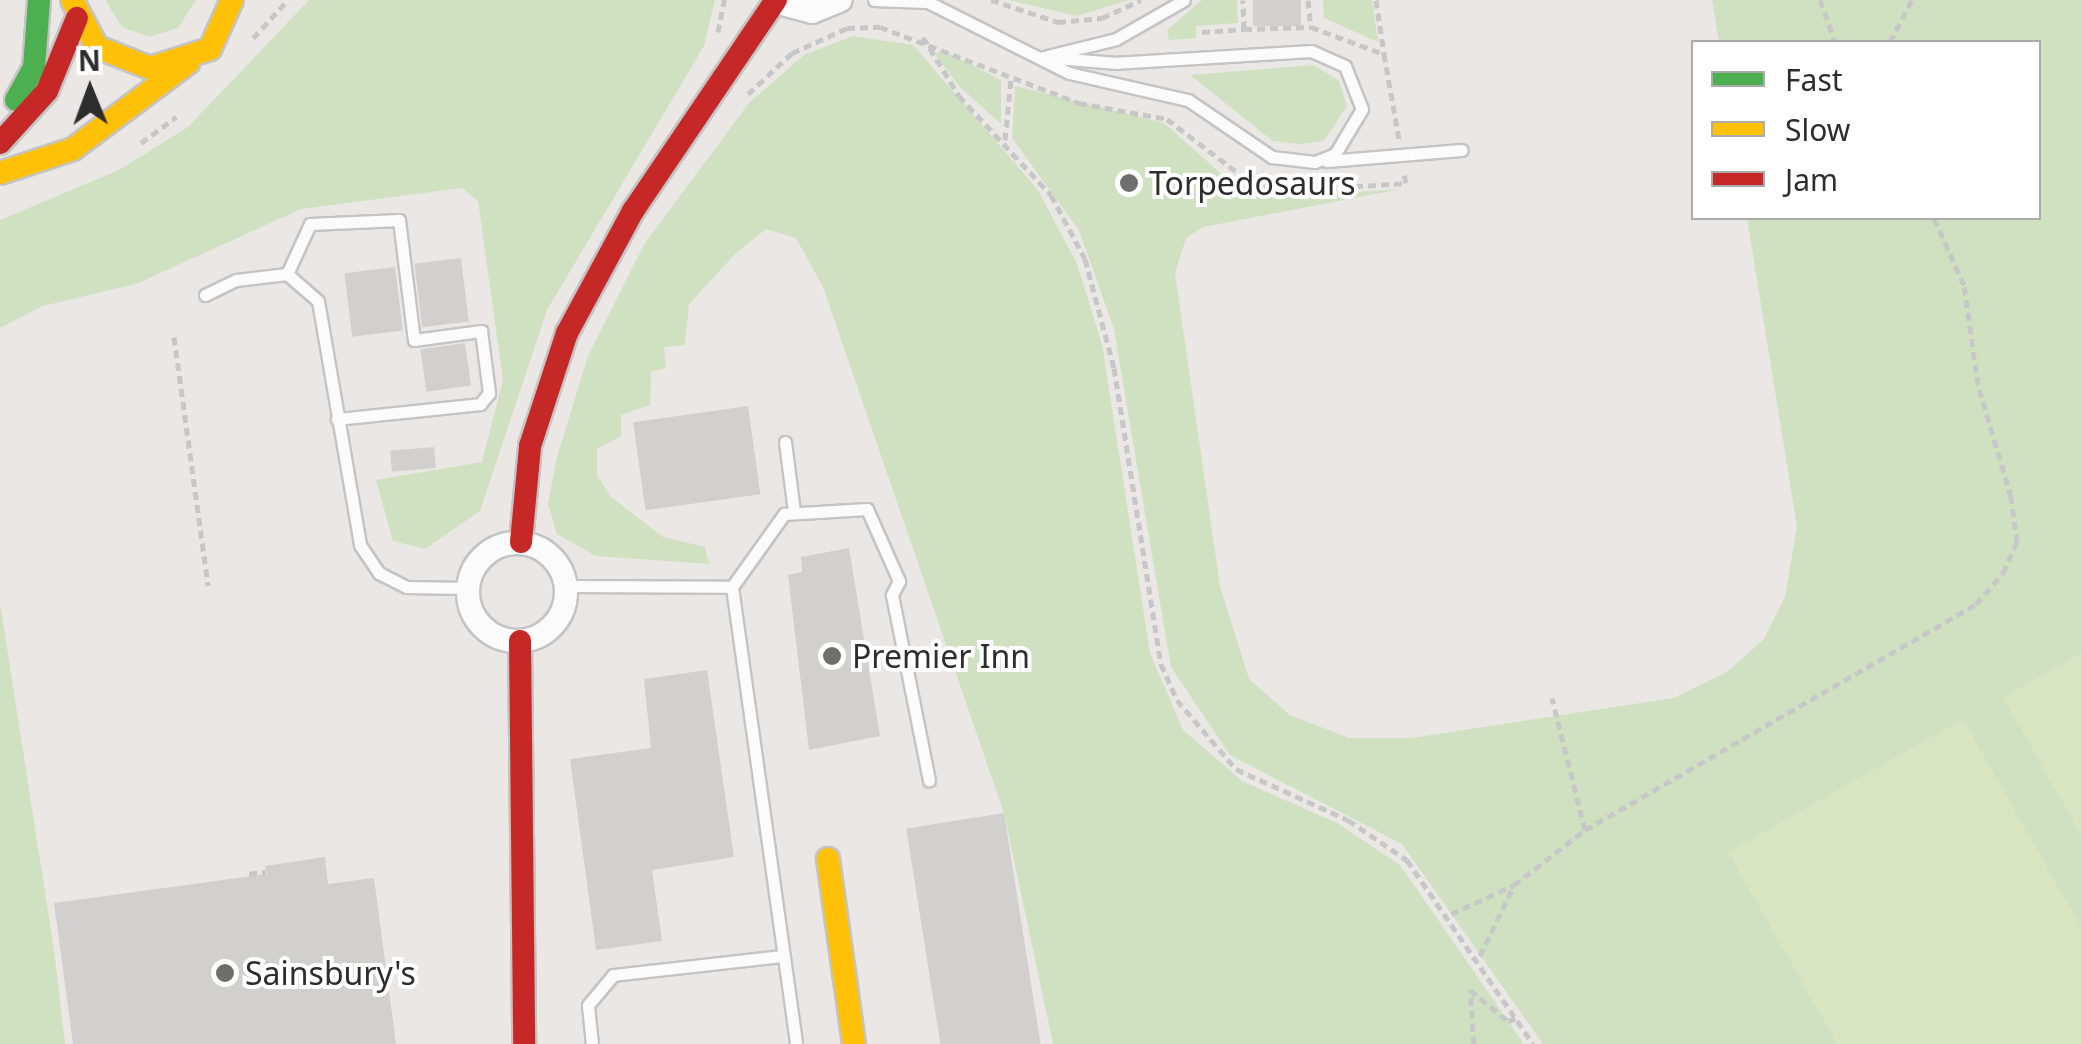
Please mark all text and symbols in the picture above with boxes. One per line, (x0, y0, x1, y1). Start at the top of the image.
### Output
north arrow (40, 40, 140, 140)
legend (1691, 40, 2041, 220)
text: N (78, 41, 101, 79)
text: Fast (1785, 59, 1843, 100)
text: Slow (1785, 109, 1850, 150)
text: Jam (1785, 159, 1838, 200)
place label: Torpedosaurs (1149, 164, 1355, 202)
marker: Torpedosaurs (1118, 172, 1140, 194)
place label: Premier Inn (852, 637, 1030, 675)
marker: Premier Inn (821, 645, 843, 667)
place label: Sainsbury's (245, 954, 416, 992)
marker: Sainsbury's (214, 962, 236, 984)

